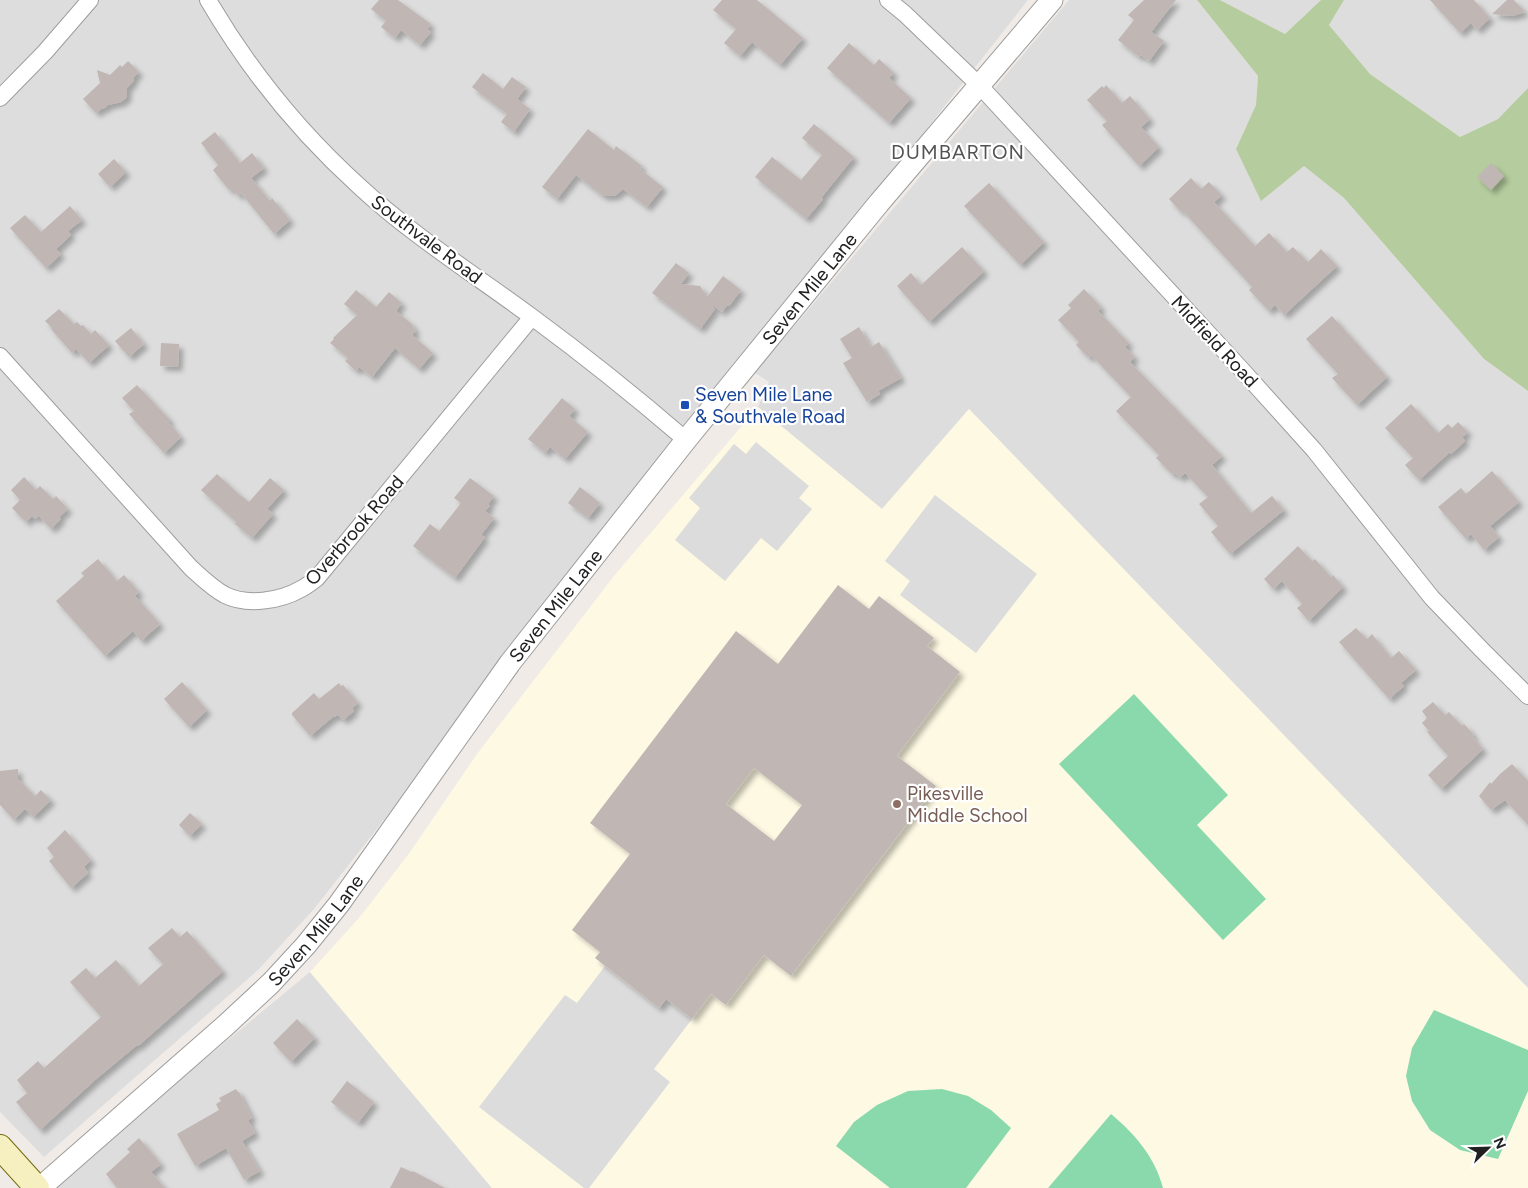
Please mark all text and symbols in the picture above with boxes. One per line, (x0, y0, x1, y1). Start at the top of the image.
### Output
district label: DUMBARTON (891, 140, 1025, 164)
street label: Southvale Road (367, 190, 487, 289)
street label: Seven Mile Lane (757, 228, 862, 349)
street label: Midfield Road (1166, 291, 1263, 392)
place label: Seven Mile Lane & Southvale Road (695, 383, 845, 428)
marker: Seven Mile Lane & Southvale Road (679, 399, 691, 411)
street label: Overbrook Road (300, 471, 408, 590)
street label: Seven Mile Lane (504, 545, 607, 667)
place label: Pikesville Middle School (907, 782, 1028, 827)
marker: Pikesville Middle School (891, 798, 903, 810)
street label: Seven Mile Lane (263, 870, 368, 991)
north arrow (1463, 1123, 1513, 1173)
text: N (1490, 1135, 1509, 1151)

